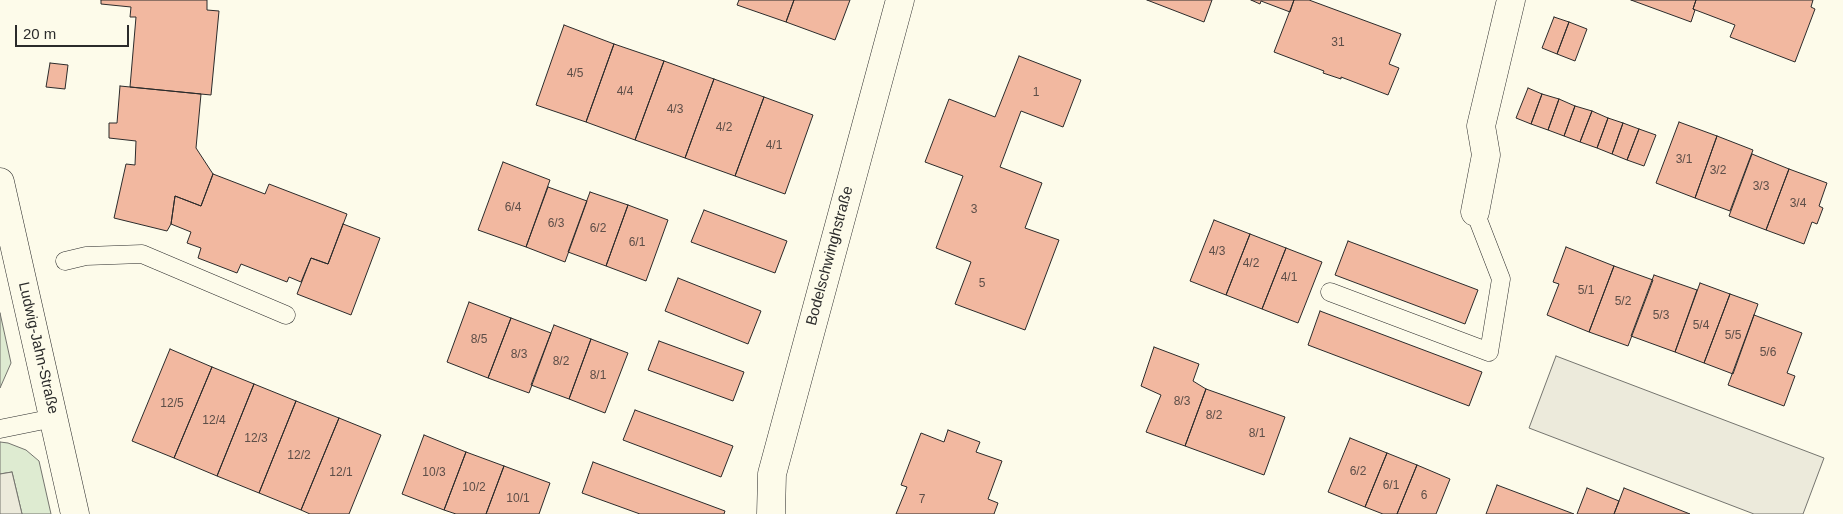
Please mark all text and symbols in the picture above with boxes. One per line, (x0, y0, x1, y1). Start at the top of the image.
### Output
scale bar (18, 15, 131, 47)
text: 20 m (23, 25, 56, 42)
house number: 31 (1331, 36, 1345, 50)
house number: 4/5 (567, 67, 583, 81)
house number: 4/4 (617, 85, 633, 99)
house number: 1 (1033, 86, 1039, 100)
house number: 4/3 (667, 103, 683, 117)
house number: 4/2 (716, 121, 732, 135)
house number: 4/1 (766, 139, 782, 153)
house number: 3/1 (1676, 153, 1692, 167)
house number: 3/2 (1710, 164, 1726, 178)
house number: 3/3 (1753, 180, 1769, 194)
street label: Bodelschwinghstraße (803, 184, 857, 328)
house number: 3/4 (1790, 197, 1806, 211)
house number: 6/4 (505, 201, 521, 215)
house number: 3 (971, 203, 977, 217)
house number: 6/3 (548, 217, 564, 231)
house number: 6/2 (590, 222, 606, 236)
house number: 6/1 (629, 236, 645, 250)
house number: 4/3 (1209, 245, 1225, 259)
house number: 4/2 (1243, 257, 1259, 271)
house number: 4/1 (1281, 271, 1297, 285)
house number: 5 (979, 277, 985, 291)
street label: Ludwig-Jahn-Straße (14, 280, 62, 416)
house number: 5/1 (1578, 284, 1594, 298)
house number: 5/2 (1615, 295, 1631, 309)
house number: 5/3 (1653, 309, 1669, 323)
house number: 5/4 (1693, 319, 1709, 333)
house number: 5/5 (1725, 329, 1741, 343)
house number: 8/5 (471, 333, 487, 347)
house number: 5/6 (1760, 346, 1776, 360)
house number: 8/3 (511, 348, 527, 362)
house number: 8/2 (553, 355, 569, 369)
house number: 8/1 (590, 369, 606, 383)
house number: 8/3 (1174, 395, 1190, 409)
house number: 12/5 (160, 397, 184, 411)
house number: 8/2 (1206, 409, 1222, 423)
house number: 12/4 (202, 414, 226, 428)
house number: 8/1 (1249, 427, 1265, 441)
house number: 12/3 (244, 432, 268, 446)
house number: 12/2 (287, 449, 311, 463)
house number: 6/2 (1350, 465, 1366, 479)
house number: 12/1 (329, 466, 353, 480)
house number: 10/3 (422, 466, 446, 480)
house number: 6/1 (1383, 479, 1399, 493)
house number: 10/2 (462, 481, 486, 495)
house number: 6 (1421, 489, 1427, 503)
house number: 10/1 (506, 492, 530, 506)
house number: 7 (919, 493, 925, 507)

